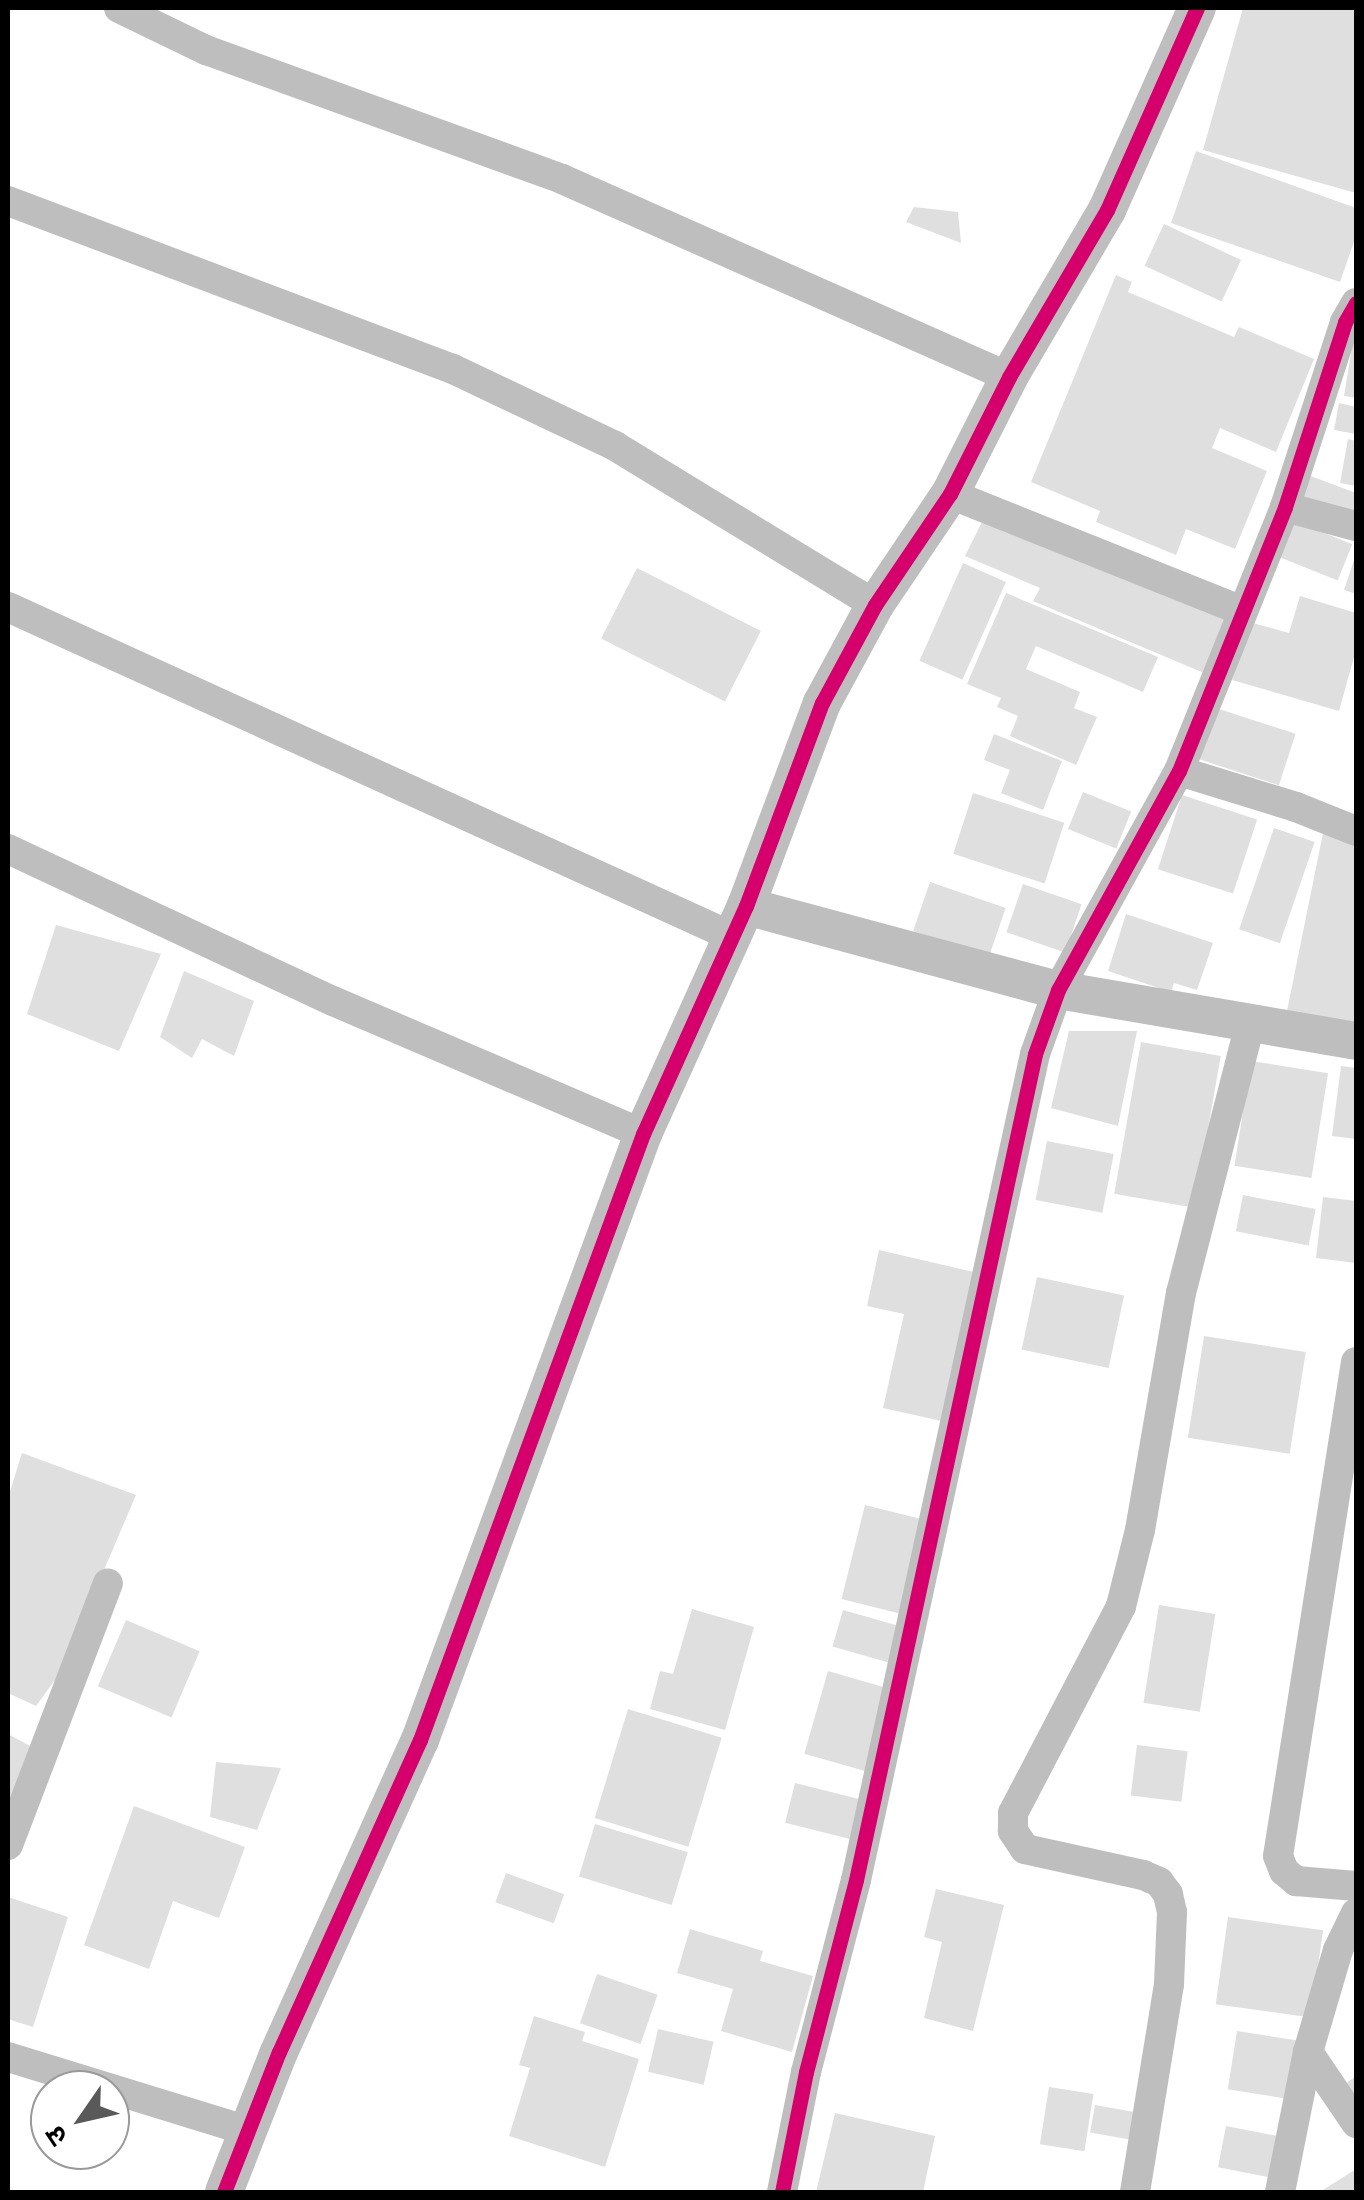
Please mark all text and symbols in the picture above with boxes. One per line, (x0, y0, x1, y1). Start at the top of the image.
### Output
north arrow (30, 2070, 130, 2170)
text: उ (38, 2120, 75, 2152)

